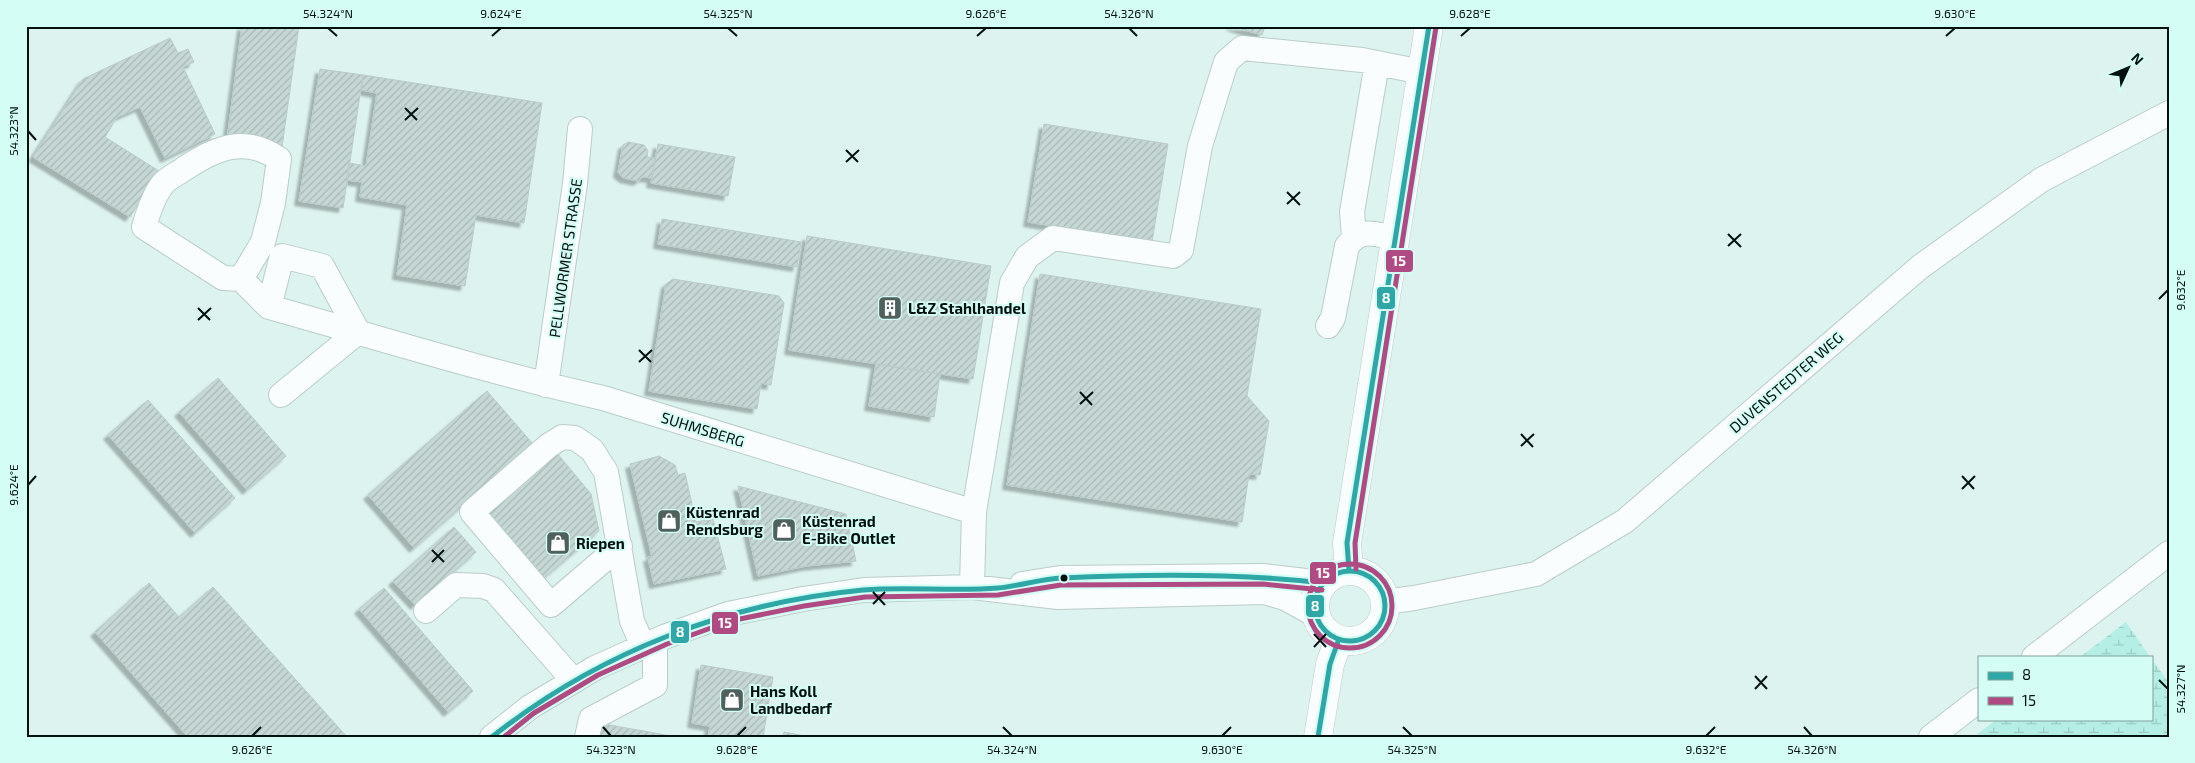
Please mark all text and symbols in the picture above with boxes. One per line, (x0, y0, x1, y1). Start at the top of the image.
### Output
text: 54.324°N (303, 6, 353, 20)
text: 9.624°E (480, 6, 522, 20)
text: 54.325°N (703, 6, 753, 20)
text: 9.626°E (965, 6, 1007, 20)
text: 54.326°N (1104, 6, 1154, 20)
text: 9.628°E (1449, 6, 1491, 20)
text: 9.630°E (1934, 6, 1976, 20)
north arrow (2102, 42, 2152, 92)
text: N (2128, 49, 2147, 68)
text: 54.323°N (6, 106, 20, 156)
street label: PELLWORMER STRASSE (545, 177, 585, 339)
line badge: 15 (1385, 249, 1414, 273)
text: 15 (1392, 252, 1406, 269)
text: 9.632°E (2173, 269, 2187, 310)
line badge: 8 (1376, 286, 1396, 310)
text: 8 (1382, 289, 1390, 306)
building icon: L&Z Stahlhandel (877, 295, 903, 321)
place label: L&Z Stahlhandel (908, 299, 1026, 317)
street label: DUVENSTEDTER WEG (1725, 328, 1847, 436)
street label: SUHMSBERG (659, 408, 747, 450)
text: 9.624°E (6, 464, 20, 506)
place label: Küstenrad Rendsburg (686, 503, 763, 538)
shop icon: Küstenrad Rendsburg (656, 508, 682, 534)
place label: Küstenrad E-Bike Outlet (802, 512, 895, 547)
shop icon: Küstenrad E-Bike Outlet (771, 517, 797, 543)
shop icon: Riepen (545, 530, 571, 556)
place label: Riepen (576, 534, 625, 552)
line badge: 15 (1309, 561, 1337, 585)
text: 15 (1316, 564, 1330, 581)
unlabelled marker (1059, 573, 1069, 583)
line badge: 8 (1305, 594, 1325, 618)
text: 8 (1311, 597, 1319, 614)
line badge: 15 (711, 611, 739, 635)
text: 15 (718, 614, 732, 631)
line badge: 8 (670, 620, 690, 644)
text: 8 (676, 623, 684, 640)
legend (1978, 656, 2152, 720)
text: 8 (2022, 665, 2031, 683)
text: 54.327°N (2173, 665, 2187, 713)
place label: Hans Koll Landbedarf (750, 682, 833, 717)
shop icon: Hans Koll Landbedarf (719, 687, 745, 713)
text: 15 (2022, 691, 2036, 709)
text: 9.626°E (231, 742, 273, 756)
text: 54.323°N (586, 742, 636, 756)
text: 9.628°E (716, 742, 758, 756)
text: 54.324°N (987, 742, 1037, 756)
text: 9.630°E (1201, 742, 1243, 756)
text: 54.325°N (1387, 742, 1437, 756)
text: 9.632°E (1686, 742, 1727, 756)
text: 54.326°N (1787, 742, 1837, 756)

